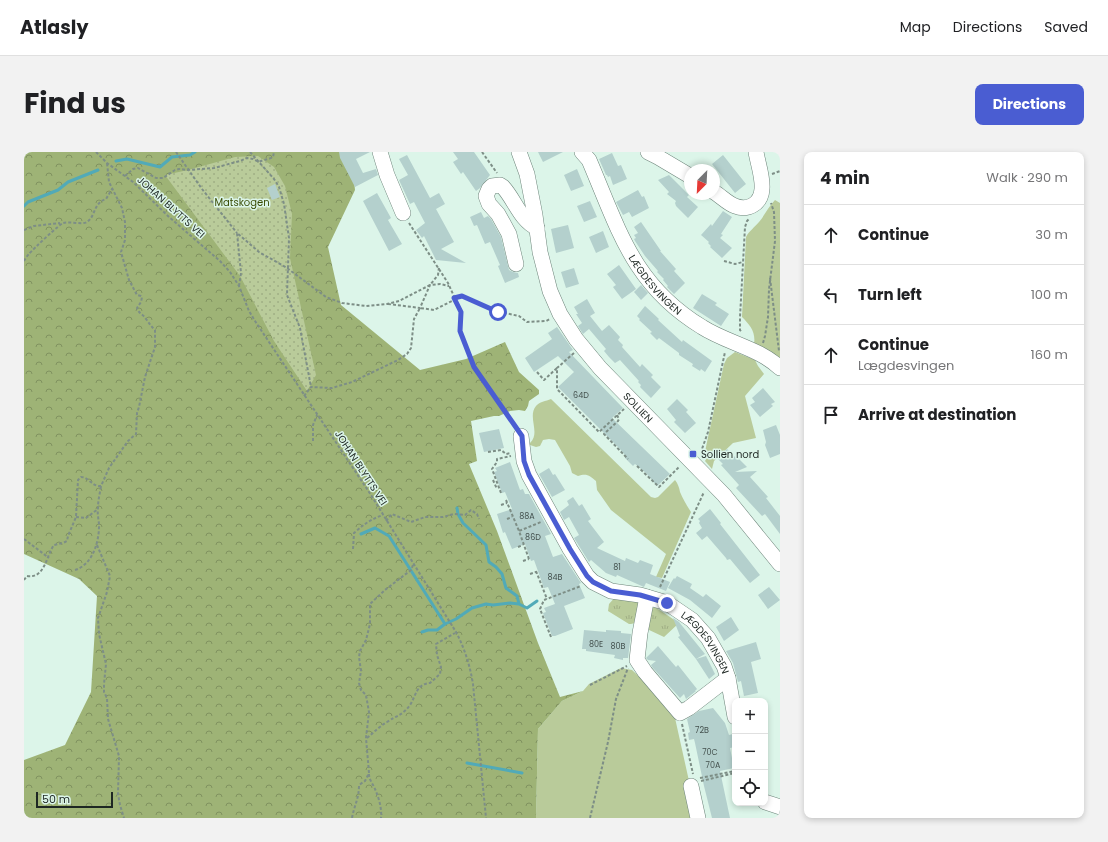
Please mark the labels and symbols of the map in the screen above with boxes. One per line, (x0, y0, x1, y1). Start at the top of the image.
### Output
north arrow (684, 164, 720, 200)
street label: JOHAN BLYTTS VEI (134, 172, 208, 242)
park label: Matskogen (214, 195, 270, 210)
street label: LÆGDESVINGEN (625, 252, 685, 318)
route start (489, 303, 507, 321)
street label: SOLLIEN (620, 389, 657, 426)
house number: 64D (573, 390, 589, 401)
street label: JOHAN BLYTTS VEI (331, 428, 391, 508)
place label: Sollien nord (701, 447, 759, 462)
marker: Sollien nord (688, 449, 698, 459)
house number: 88A (519, 511, 535, 522)
house number: 86D (525, 532, 541, 543)
house number: 81 (613, 562, 621, 573)
house number: 84B (548, 572, 563, 583)
route end (658, 594, 676, 612)
street label: LÆGDESVINGEN (678, 607, 734, 676)
house number: 80E (589, 639, 603, 650)
house number: 80B (611, 641, 626, 652)
house number: 72B (695, 725, 709, 736)
house number: 70C (702, 747, 718, 758)
house number: 70A (706, 760, 721, 771)
scale bar (36, 790, 113, 809)

